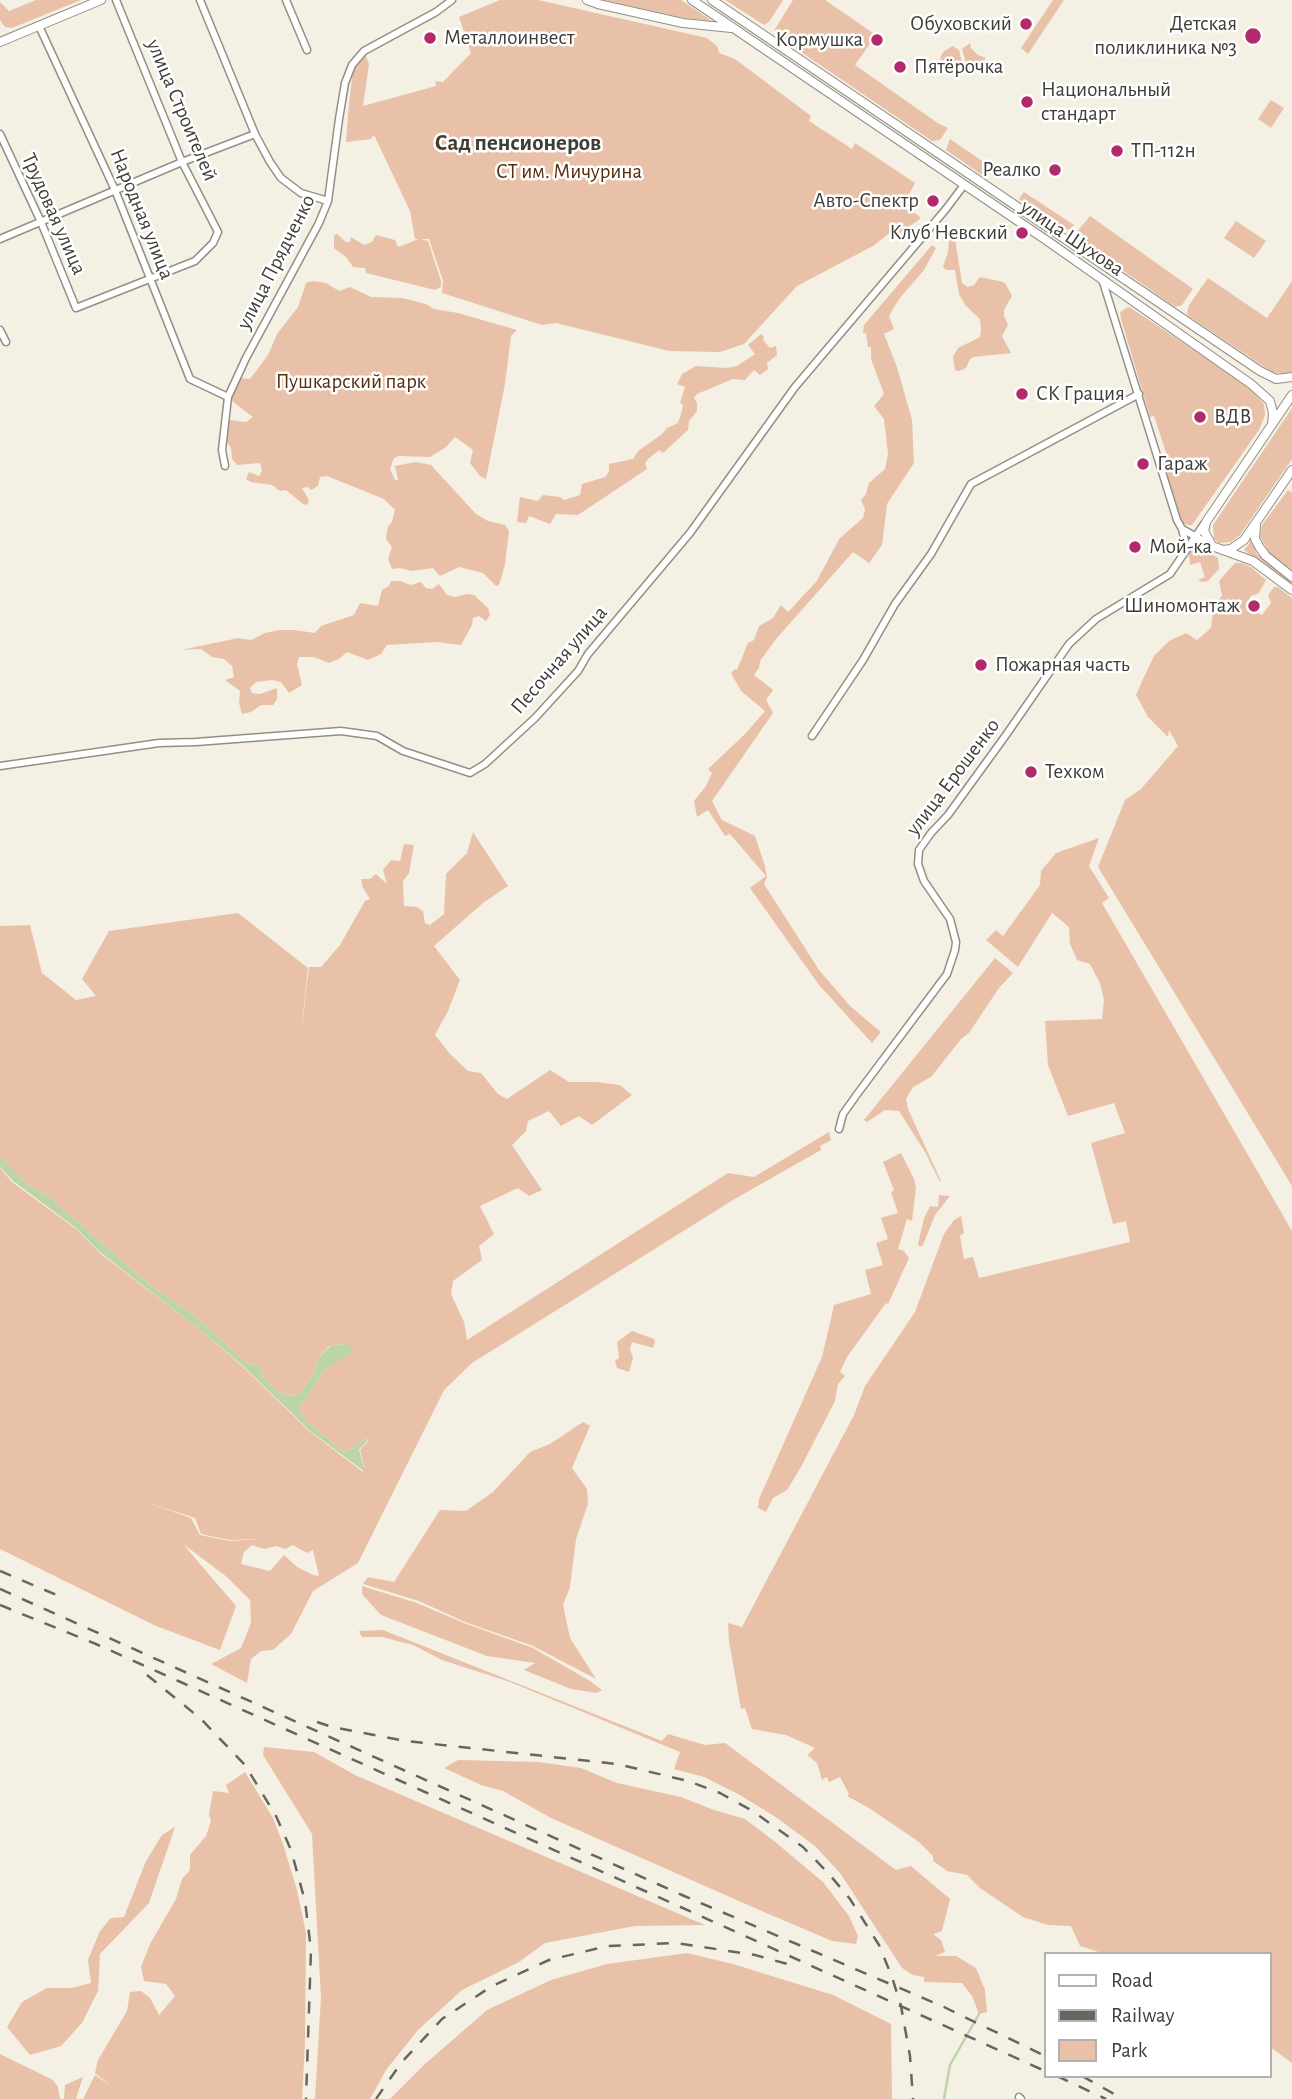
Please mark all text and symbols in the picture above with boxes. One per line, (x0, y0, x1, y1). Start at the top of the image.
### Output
place label: Обуховский (910, 11, 1012, 37)
place label: Детская поликлиника №3 (1094, 11, 1237, 61)
marker: Обуховский (1018, 16, 1034, 32)
place label: Металлоинвест (444, 25, 575, 51)
marker: Детская поликлиника №3 (1243, 26, 1263, 46)
place label: Кормушка (776, 27, 863, 53)
marker: Металлоинвест (422, 30, 438, 46)
marker: Кормушка (869, 32, 885, 48)
street label: улица Строителей (141, 35, 223, 185)
place label: Пятёрочка (914, 54, 1003, 80)
marker: Пятёрочка (892, 59, 908, 75)
place label: Национальный стандарт (1041, 77, 1171, 127)
marker: Национальный стандарт (1019, 94, 1035, 110)
district label: Сад пенсионеров (435, 129, 601, 157)
place label: ТП-112н (1131, 138, 1196, 164)
marker: ТП-112н (1109, 143, 1125, 159)
street label: Народная улица (104, 145, 180, 283)
street label: Трудовая улица (16, 149, 92, 279)
place label: Реалко (982, 157, 1041, 183)
park label: СТ им. Мичурина (496, 159, 642, 185)
marker: Реалко (1047, 162, 1063, 178)
place label: Авто-Спектр (813, 188, 919, 214)
street label: улица Прядченко (231, 190, 321, 334)
marker: Авто-Спектр (925, 193, 941, 209)
street label: улица Шухова (1015, 194, 1129, 282)
place label: Клуб Невский (890, 220, 1008, 246)
marker: Клуб Невский (1014, 225, 1030, 241)
park label: Пушкарский парк (276, 369, 426, 395)
place label: СК Грация (1036, 381, 1125, 407)
marker: СК Грация (1014, 386, 1030, 402)
place label: ВДВ (1214, 404, 1251, 430)
marker: ВДВ (1192, 409, 1208, 425)
place label: Гараж (1157, 451, 1208, 477)
marker: Гараж (1135, 456, 1151, 472)
place label: Мой-ка (1149, 534, 1212, 560)
marker: Мой-ка (1127, 539, 1143, 555)
place label: Шиномонтаж (1124, 593, 1240, 619)
marker: Шиномонтаж (1246, 598, 1262, 614)
street label: Песочная улица (505, 601, 613, 719)
place label: Пожарная часть (995, 652, 1130, 678)
marker: Пожарная часть (973, 657, 989, 673)
street label: улица Ерошенко (901, 713, 1005, 841)
place label: Техком (1045, 759, 1105, 785)
marker: Техком (1023, 764, 1039, 780)
legend (1044, 1952, 1271, 2078)
text: Road (1111, 1970, 1153, 1991)
text: Railway (1111, 2005, 1174, 2026)
text: Park (1111, 2040, 1147, 2061)

